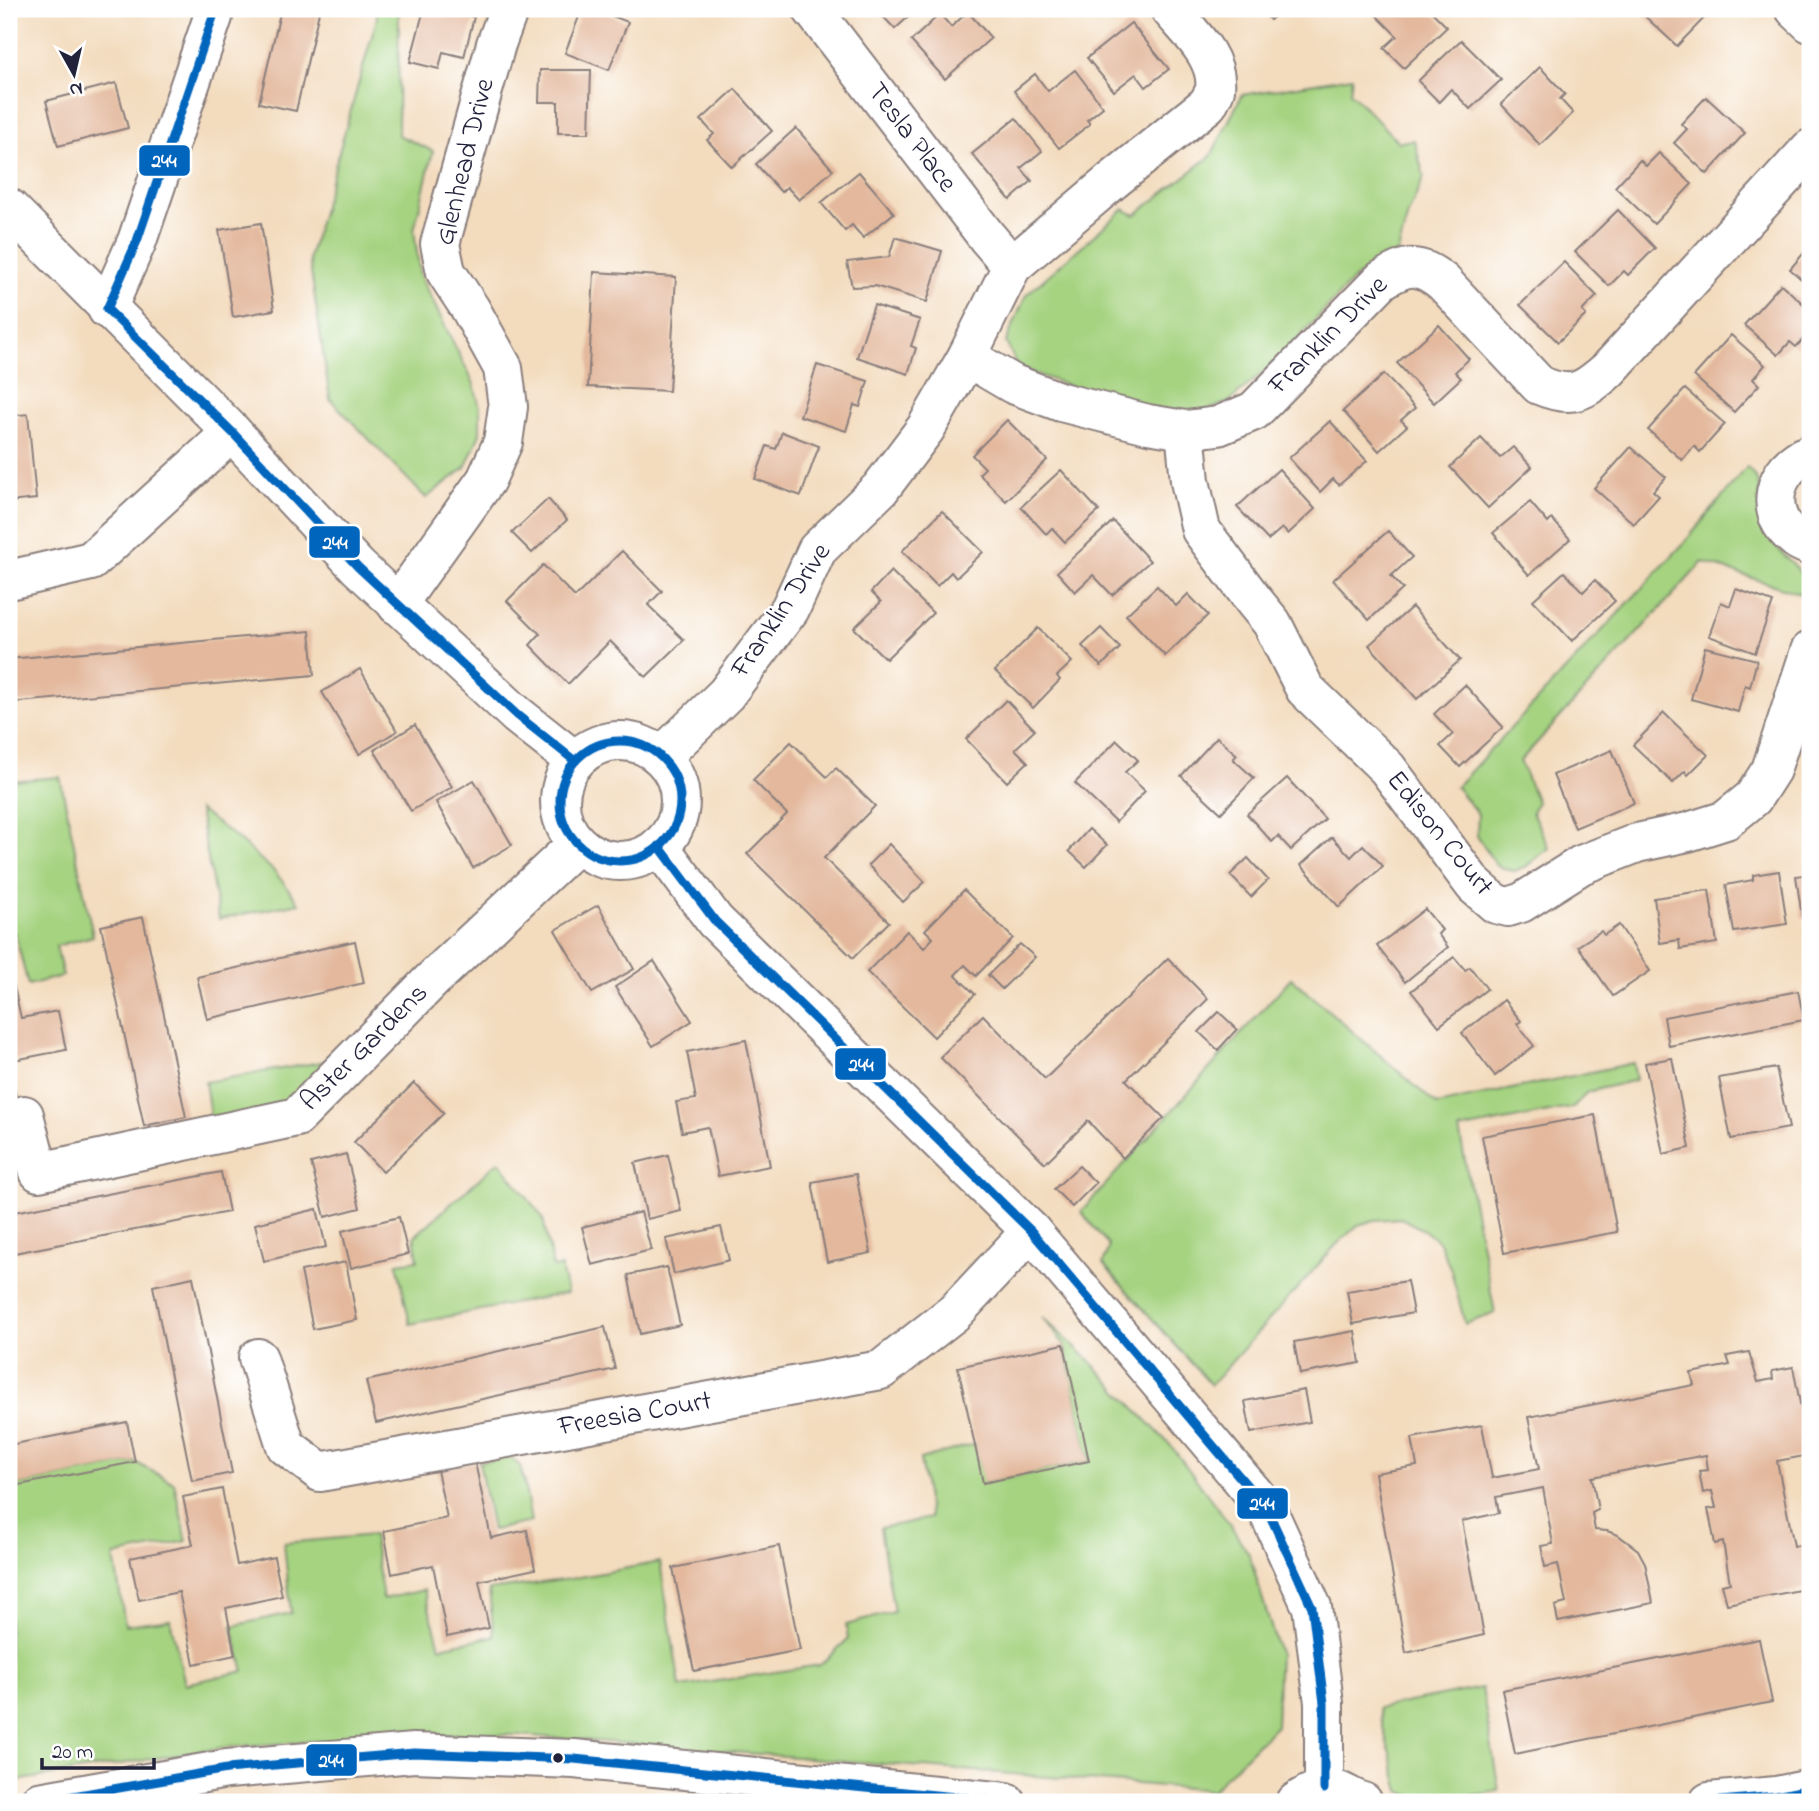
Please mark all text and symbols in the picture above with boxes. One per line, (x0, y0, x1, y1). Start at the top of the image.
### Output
north arrow (38, 38, 108, 108)
text: N (68, 74, 84, 103)
street label: Glenhead Drive (425, 74, 507, 250)
street label: Tesla Place (856, 74, 966, 202)
line badge: 244 (138, 144, 191, 177)
text: 244 (150, 149, 177, 176)
street label: Franklin Drive (1259, 266, 1399, 406)
line badge: 244 (308, 525, 361, 559)
text: 244 (321, 531, 348, 558)
street label: Franklin Drive (721, 535, 843, 687)
street label: Edison Court (1375, 762, 1503, 906)
street label: Aster Gardens (292, 975, 438, 1121)
line badge: 244 (834, 1047, 887, 1081)
text: 244 (847, 1053, 874, 1080)
street label: Freesia Court (554, 1381, 715, 1449)
line badge: 244 (1236, 1487, 1289, 1520)
text: 244 (1248, 1492, 1275, 1519)
scale bar (42, 1727, 154, 1771)
text: 20 m (52, 1738, 93, 1768)
line badge: 244 (305, 1743, 358, 1777)
text: 244 (317, 1749, 344, 1776)
unlabelled marker (551, 1751, 565, 1765)

